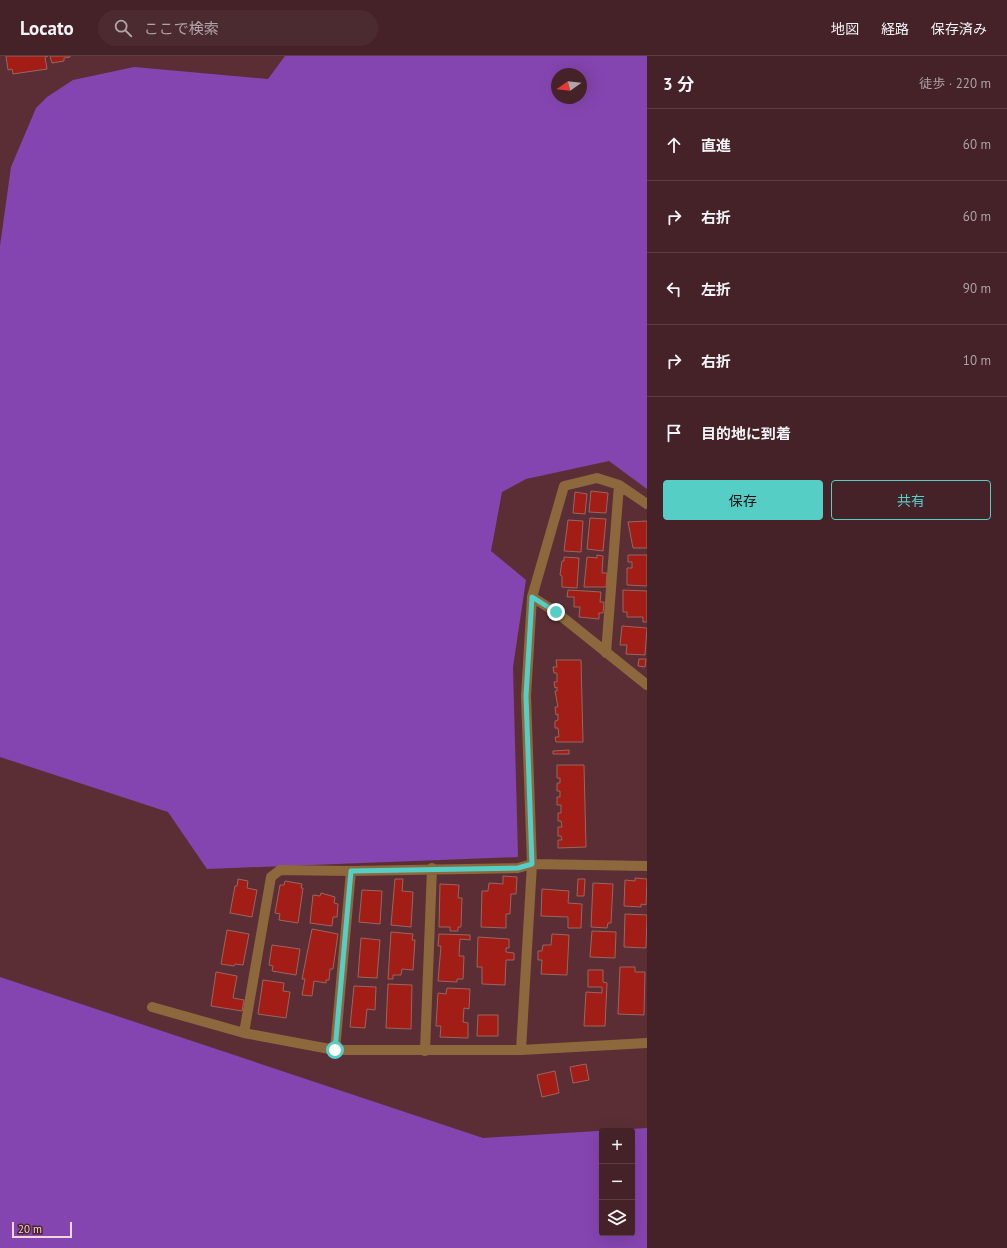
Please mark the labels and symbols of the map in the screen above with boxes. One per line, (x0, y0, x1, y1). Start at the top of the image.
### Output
north arrow (551, 68, 587, 104)
route end (547, 603, 565, 621)
route start (326, 1041, 344, 1059)
scale bar (12, 1220, 72, 1239)

